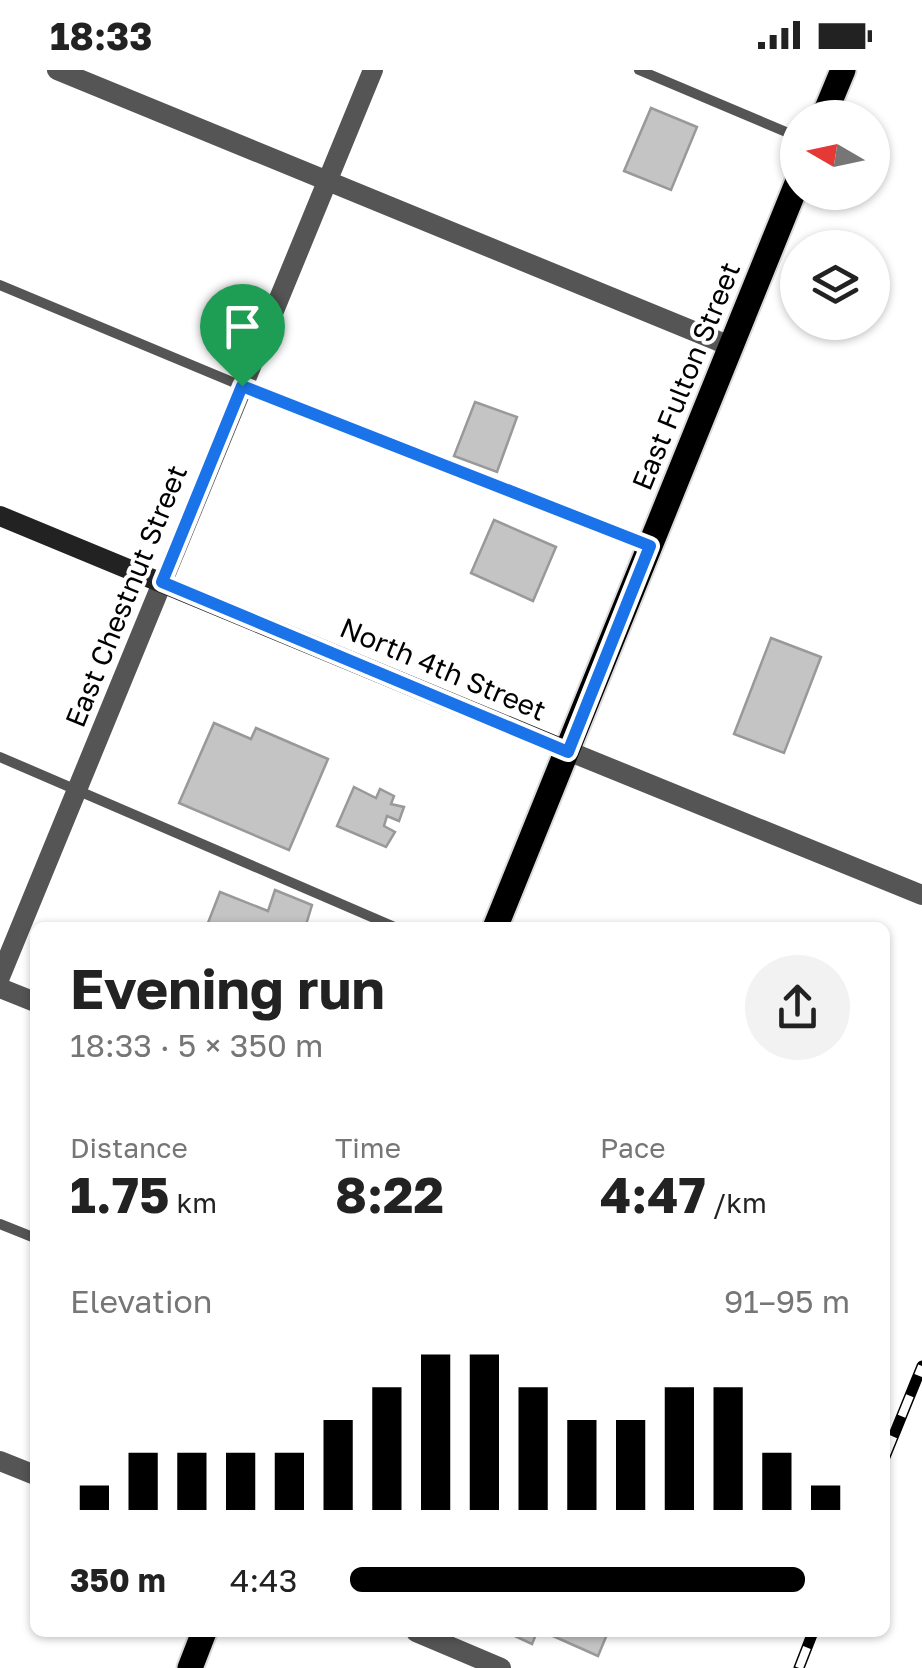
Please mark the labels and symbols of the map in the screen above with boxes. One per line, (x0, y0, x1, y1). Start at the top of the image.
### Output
north arrow (780, 100, 890, 210)
street label: East Fulton Street (625, 257, 746, 495)
pin (200, 284, 285, 387)
street label: East Chestnut Street (58, 460, 193, 732)
street label: North 4th Street (335, 610, 551, 727)

